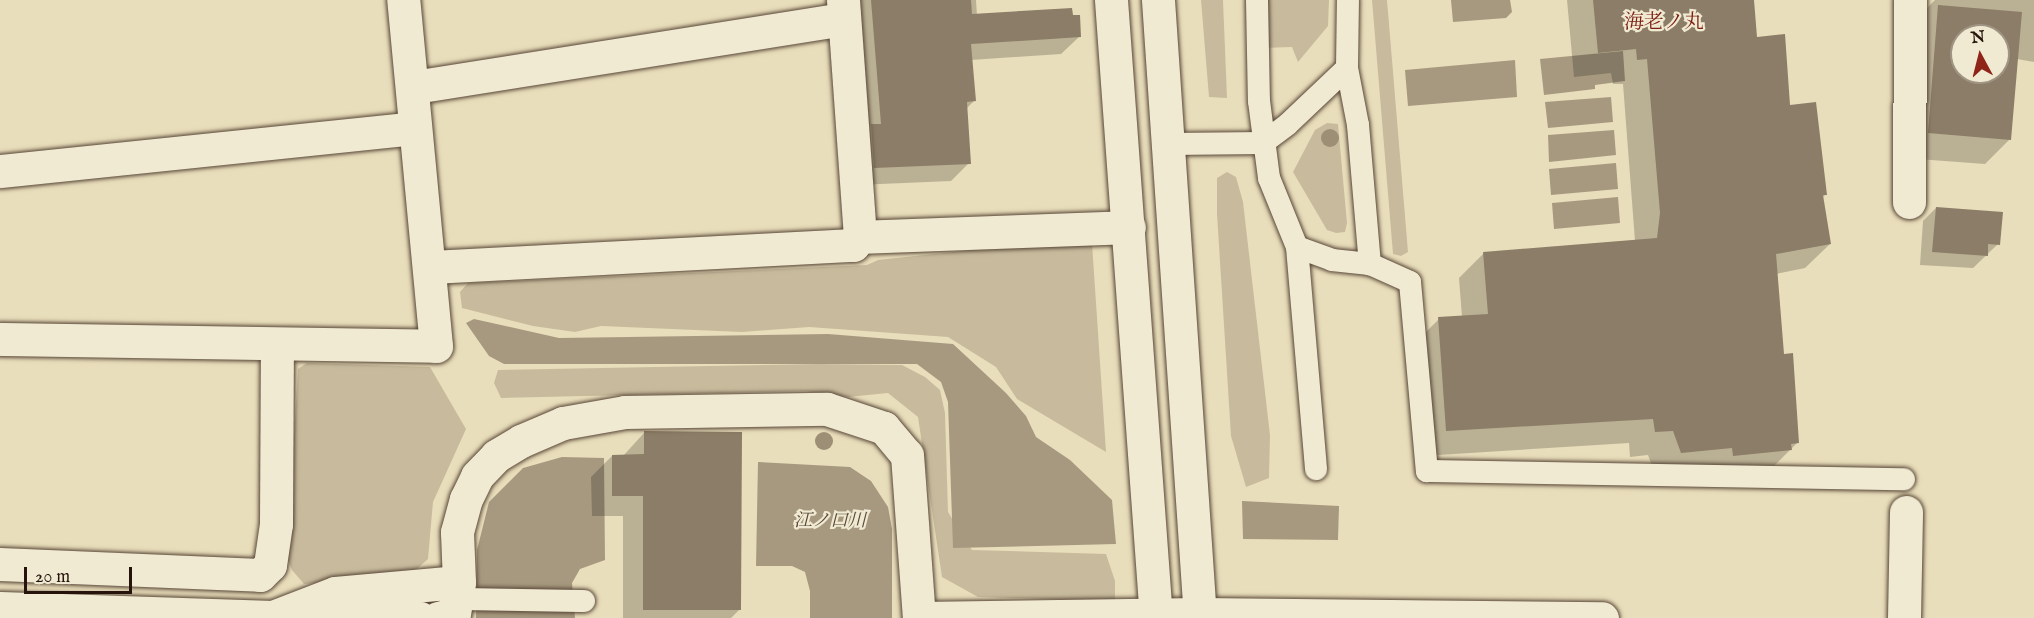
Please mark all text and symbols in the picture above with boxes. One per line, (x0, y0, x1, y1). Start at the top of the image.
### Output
district label: 海老ノ丸 (1624, 10, 1704, 34)
north arrow (1950, 24, 2010, 84)
text: N (1970, 27, 1986, 49)
water label: 江ノ口川 (794, 511, 866, 533)
scale bar (27, 555, 135, 593)
text: 20 m (35, 566, 70, 589)

